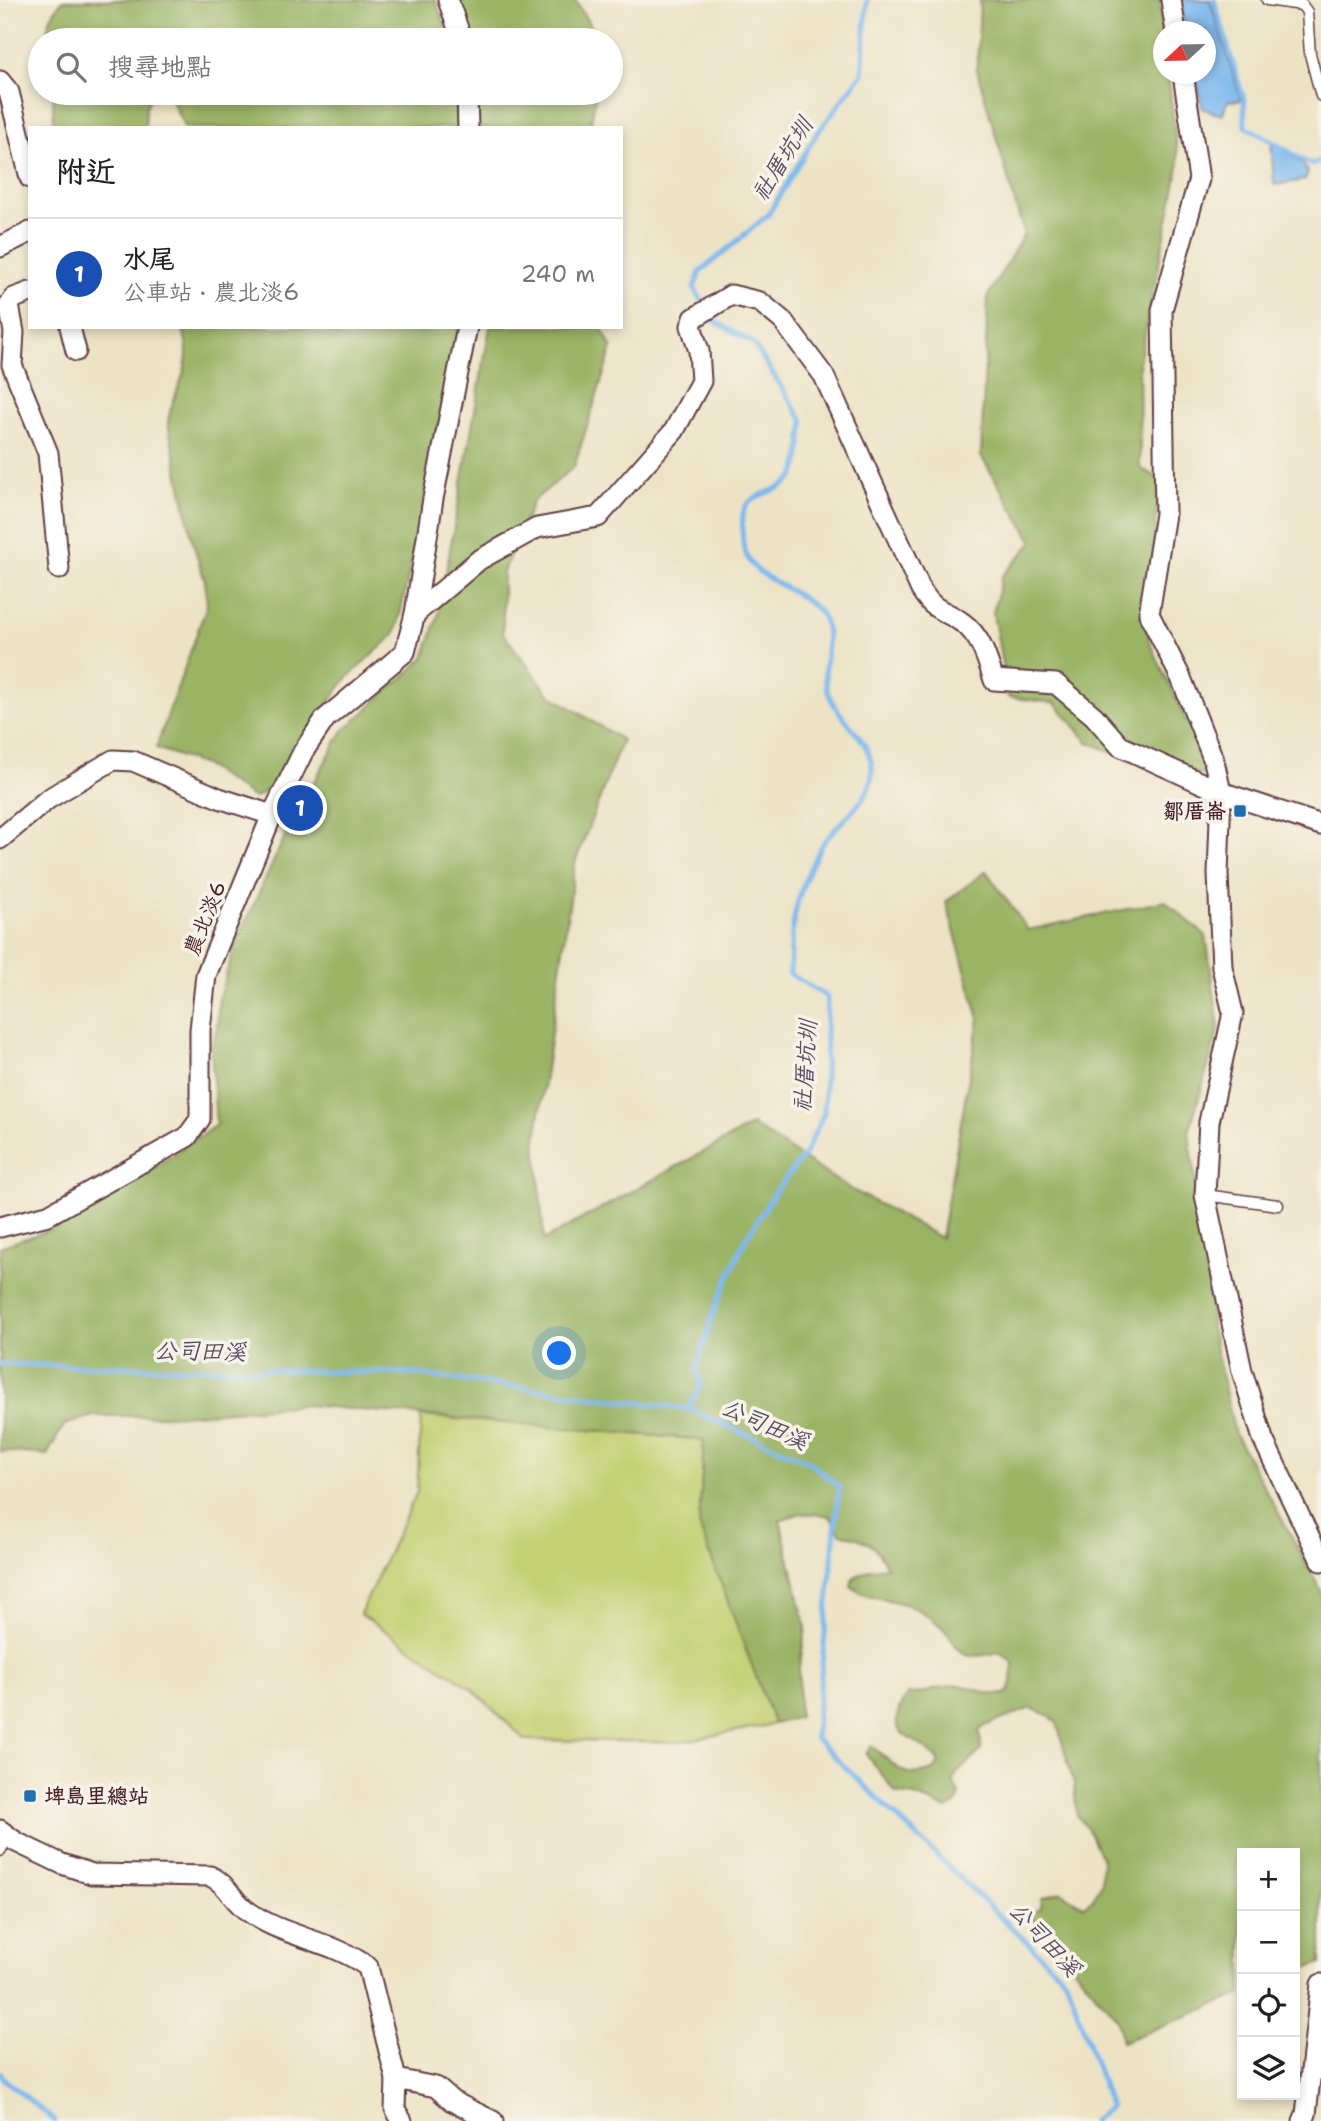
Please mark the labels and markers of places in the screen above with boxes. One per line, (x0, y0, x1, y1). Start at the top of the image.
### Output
pin: 1 (277, 782, 323, 834)
place label: 鄒厝崙 (1163, 797, 1226, 825)
marker: 鄒厝崙 (1232, 803, 1248, 819)
place label: 埤島里總站 (44, 1782, 149, 1810)
marker: 埤島里總站 (22, 1788, 38, 1804)

